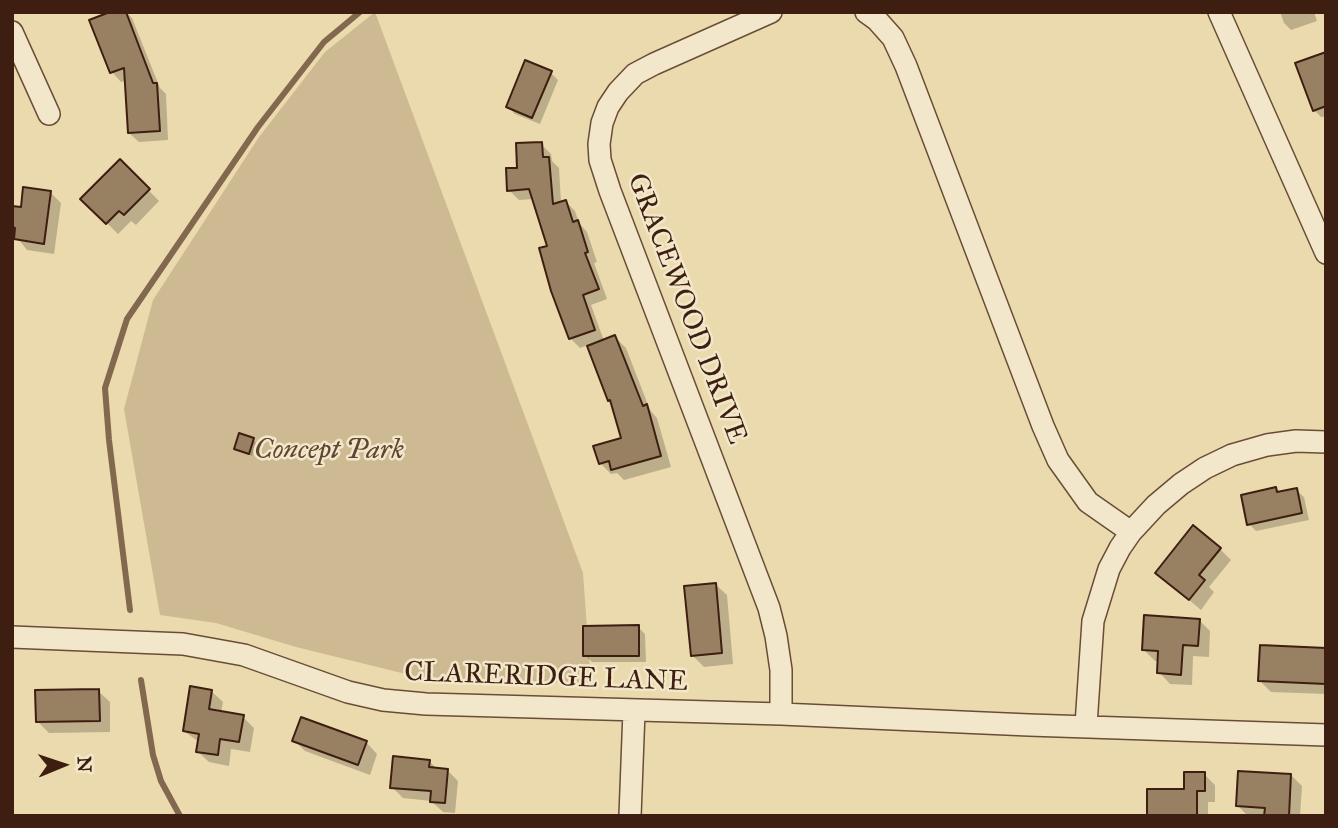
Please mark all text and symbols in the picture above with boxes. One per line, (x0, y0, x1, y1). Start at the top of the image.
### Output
street label: GRACEWOOD DRIVE (619, 169, 753, 449)
park label: Concept Park (254, 434, 404, 468)
street label: CLARERIDGE LANE (404, 656, 688, 700)
north arrow (28, 730, 98, 800)
text: N (73, 756, 96, 773)

